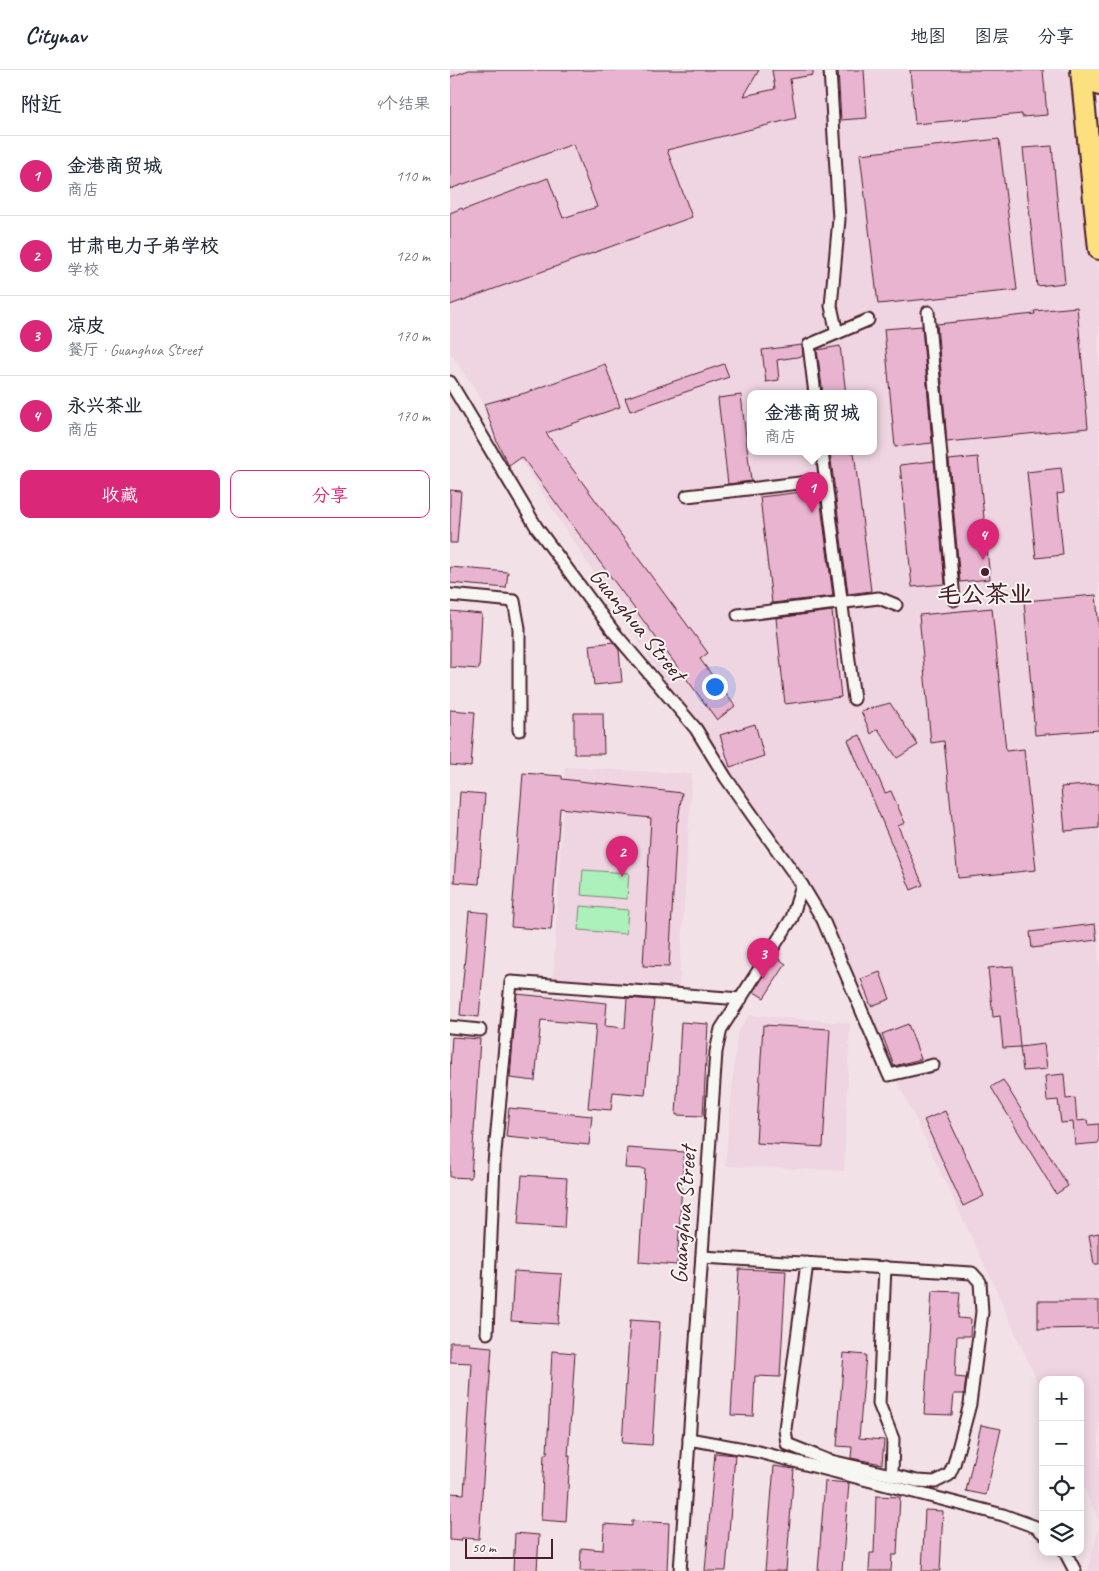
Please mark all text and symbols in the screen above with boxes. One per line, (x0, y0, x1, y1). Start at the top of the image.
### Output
text: Citynav (25, 20, 86, 50)
text: 地图 (910, 25, 946, 47)
text: 图层 (974, 25, 1010, 47)
text: 分享 (1038, 25, 1074, 47)
text: 附近 (20, 91, 62, 117)
text: 4个结果 (375, 94, 430, 114)
text: 金港商贸城 (67, 154, 162, 178)
text: 1 (32, 166, 40, 186)
text: 110 m (396, 166, 430, 186)
text: 商店 (67, 180, 99, 200)
text: 甘肃电力子弟学校 (67, 234, 219, 258)
text: 2 (32, 246, 40, 266)
text: 120 m (396, 246, 430, 266)
text: 学校 (67, 260, 99, 280)
text: 凉皮 (67, 314, 105, 338)
text: 3 (32, 326, 40, 346)
text: 170 m (396, 326, 430, 346)
text: 餐厅 · Guanghua Street (67, 340, 202, 360)
popup (747, 390, 877, 455)
text: 永兴茶业 (67, 394, 143, 418)
text: 金港商贸城 (764, 401, 860, 425)
text: 4 (32, 406, 40, 426)
text: 170 m (396, 406, 430, 426)
text: 商店 (67, 420, 99, 440)
text: 商店 (764, 427, 797, 447)
button: 收藏 (20, 470, 220, 518)
button: 分享 (230, 470, 430, 518)
pin: 1 (796, 472, 828, 513)
pin: 4 (967, 519, 999, 560)
street label: Guanghua Street (583, 561, 695, 689)
marker: 毛公茶业 (979, 566, 991, 578)
place label: 毛公茶业 (937, 579, 1033, 609)
your location (702, 674, 728, 700)
pin: 2 (606, 836, 638, 877)
pin: 3 (747, 938, 779, 979)
street label: Guanghua Street (663, 1142, 703, 1285)
map controls (1039, 1376, 1084, 1556)
button: + (1039, 1376, 1084, 1421)
button: − (1039, 1421, 1084, 1466)
button: locate (1039, 1466, 1084, 1511)
button: layers (1039, 1511, 1084, 1556)
scale bar (465, 1536, 552, 1559)
text: 50 m (472, 1539, 496, 1556)

